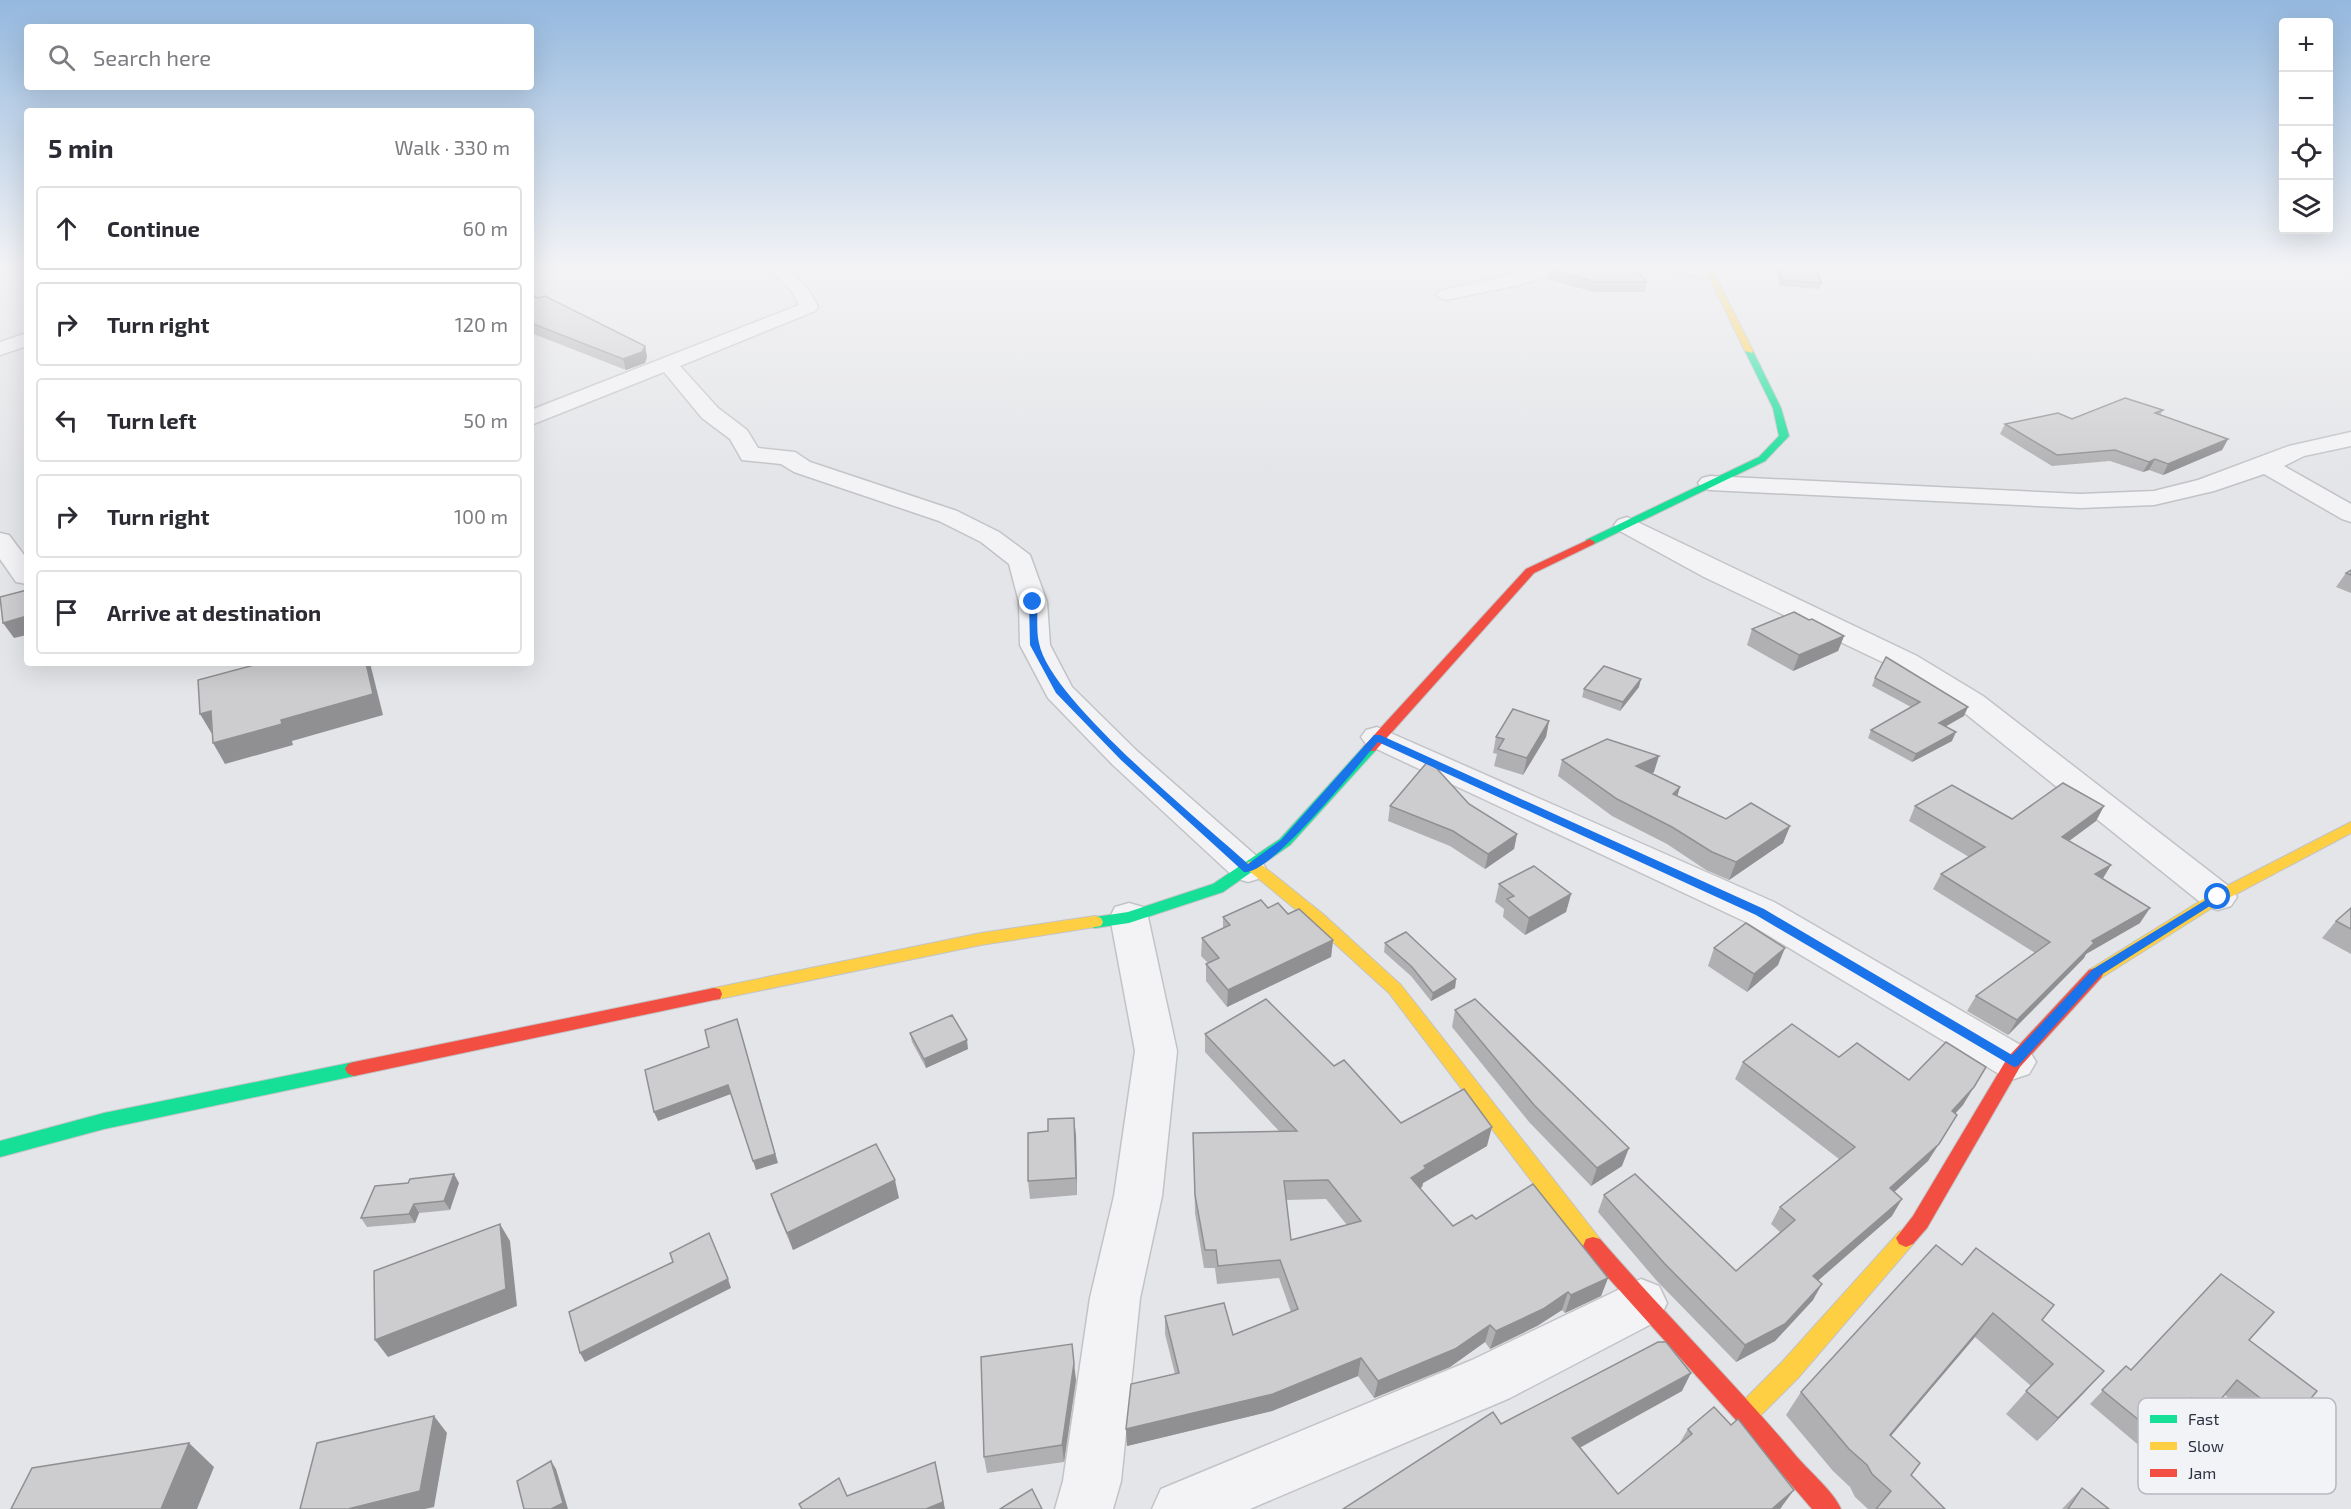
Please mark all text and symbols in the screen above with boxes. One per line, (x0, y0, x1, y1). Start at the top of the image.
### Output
map controls (2279, 18, 2333, 234)
button: + (2279, 18, 2333, 72)
search box (24, 24, 534, 90)
icon: search (45, 41, 78, 74)
text: Search here (93, 44, 211, 70)
button: − (2279, 72, 2333, 126)
button: locate (2279, 126, 2333, 180)
text: 5 min (48, 132, 114, 163)
text: Walk · 330 m (394, 135, 510, 159)
button: layers (2279, 180, 2333, 234)
icon: ahead (50, 212, 83, 245)
text: Continue (107, 215, 200, 241)
text: 60 m (463, 216, 508, 240)
icon: right (50, 308, 83, 341)
text: Turn right (107, 311, 209, 337)
text: 120 m (455, 312, 508, 336)
icon: left (50, 404, 83, 437)
text: Turn left (107, 407, 196, 433)
text: 50 m (463, 408, 508, 432)
icon: right (50, 500, 83, 533)
text: Turn right (107, 503, 209, 529)
text: 100 m (454, 504, 508, 528)
route end (1019, 588, 1045, 614)
icon: arrive (50, 596, 83, 629)
text: Arrive at destination (107, 599, 321, 625)
route start (2204, 883, 2230, 909)
legend (2138, 1398, 2336, 1494)
text: Fast (2188, 1409, 2219, 1428)
text: Slow (2188, 1436, 2224, 1455)
text: Jam (2188, 1463, 2216, 1482)

